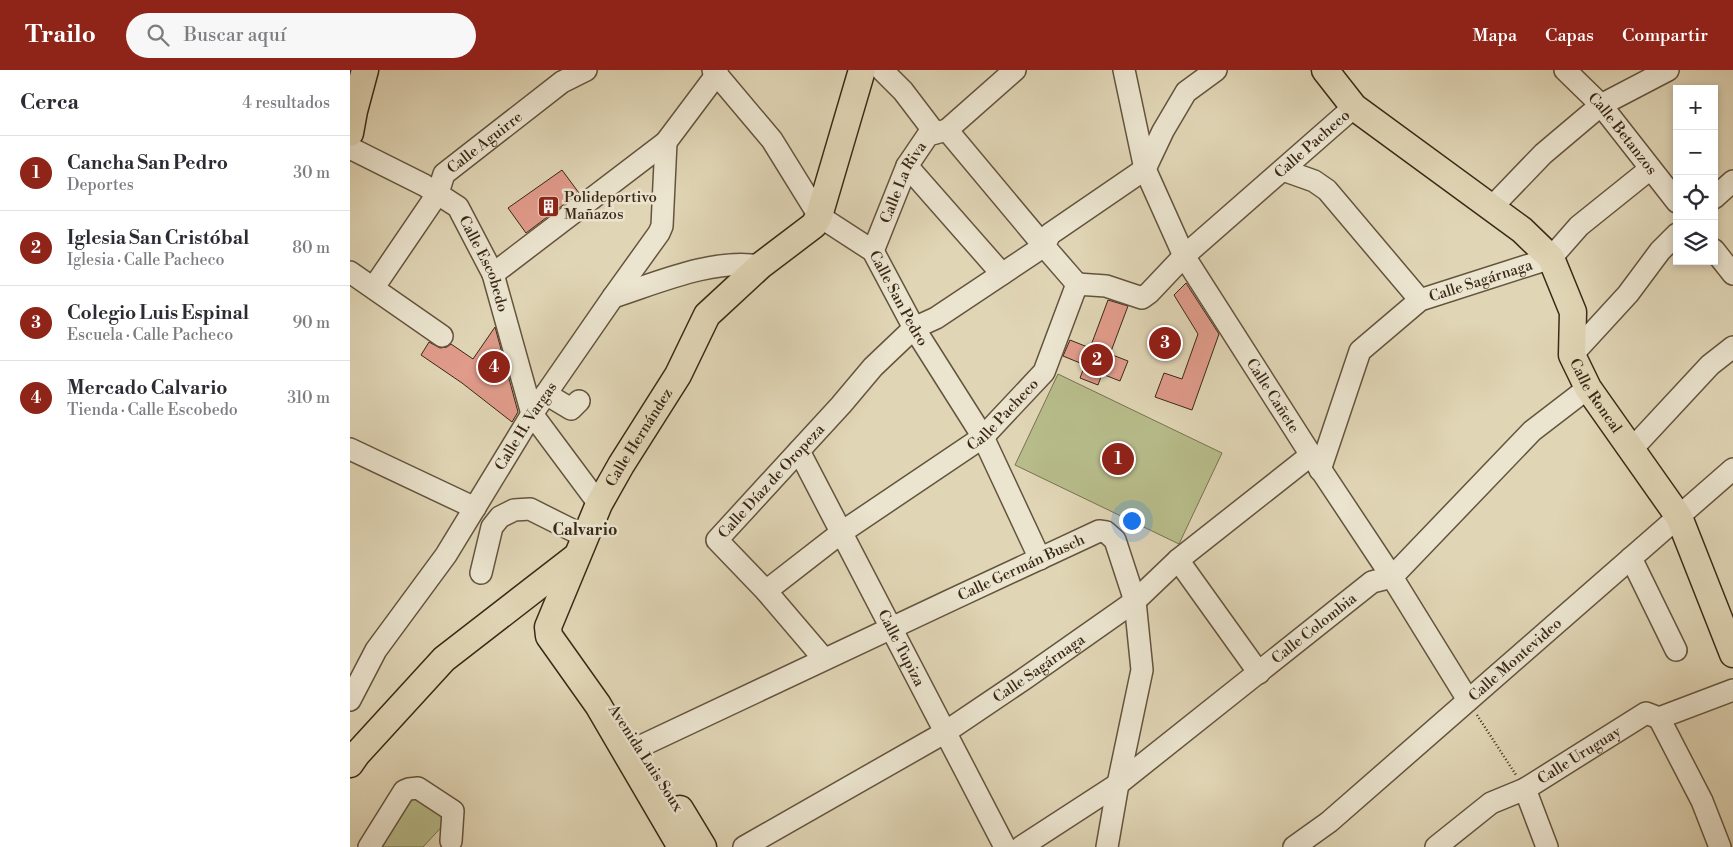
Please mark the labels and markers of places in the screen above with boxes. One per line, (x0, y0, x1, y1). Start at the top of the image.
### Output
place label: Polideportivo Mañazos (564, 188, 657, 224)
building icon: Polideportivo Mañazos (536, 194, 560, 218)
pin: 3 (1149, 324, 1181, 362)
pin: 2 (1081, 341, 1113, 379)
pin: 4 (478, 348, 510, 386)
pin: 1 (1102, 440, 1134, 478)

